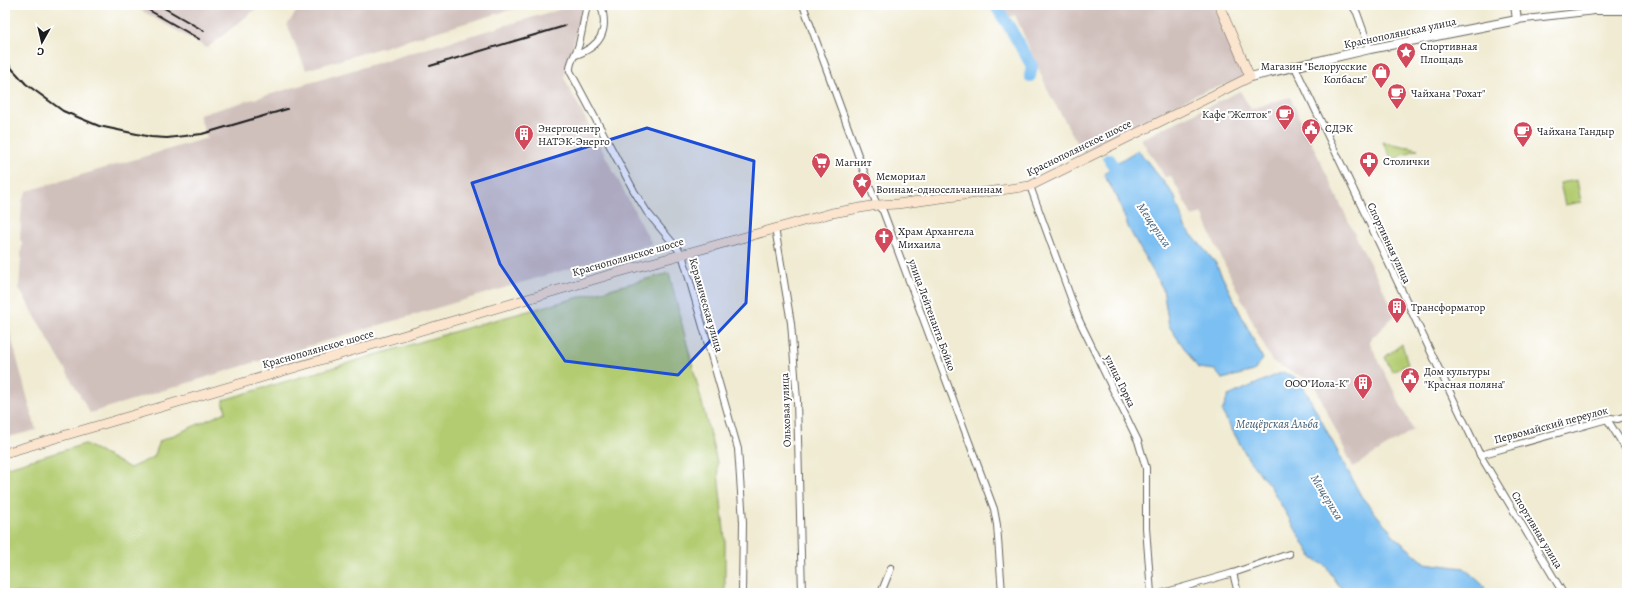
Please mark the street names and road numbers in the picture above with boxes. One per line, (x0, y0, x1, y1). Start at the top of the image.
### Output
street label: Краснополянская улица (1343, 14, 1458, 52)
street label: Краснополянское шоссе (1024, 116, 1134, 180)
street label: Спортивная улица (1364, 200, 1415, 287)
street label: Краснополянское шоссе (571, 234, 685, 280)
street label: Керамическая улица (685, 256, 727, 355)
street label: улица Лейтенанта Бойко (904, 256, 959, 374)
street label: Краснополянское шоссе (261, 326, 375, 372)
street label: улица Горка (1100, 351, 1140, 411)
street label: Ольховая улица (777, 372, 795, 447)
street label: Первомайский переулок (1492, 402, 1610, 447)
street label: Спортивная улица (1508, 488, 1567, 572)

